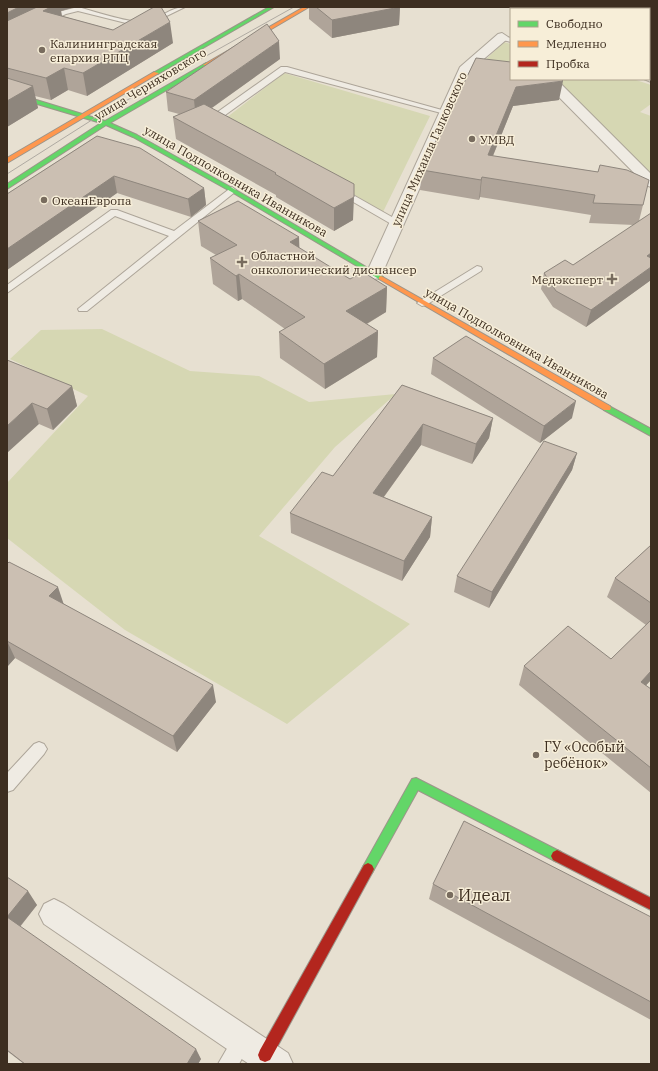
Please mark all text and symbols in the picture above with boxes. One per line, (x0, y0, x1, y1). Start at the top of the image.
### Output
legend (510, 8, 650, 80)
text: Свободно (546, 16, 603, 31)
place label: Калининградская епархия РПЦ (50, 36, 158, 65)
text: Медленно (546, 36, 607, 51)
street label: улица Черняховского (91, 44, 209, 123)
marker: Калининградская епархия РПЦ (37, 45, 47, 55)
text: Пробка (546, 56, 590, 71)
street label: улица Михаила Галковского (388, 69, 470, 229)
street label: улица Подполковника Иванникова (142, 122, 331, 240)
place label: УМВД (480, 132, 514, 147)
marker: УМВД (467, 134, 477, 144)
place label: ОкеанЕвропа (52, 193, 132, 208)
marker: ОкеанЕвропа (39, 195, 49, 205)
place label: Областной онкологический диспансер (251, 248, 416, 277)
marker: Областной онкологический диспансер (236, 256, 248, 268)
place label: Медэксперт (532, 272, 603, 287)
marker: Медэксперт (606, 273, 618, 285)
street label: улица Подполковника Иванникова (423, 284, 612, 402)
place label: ГУ «Особый ребёнок» (544, 738, 625, 772)
marker: ГУ «Особый ребёнок» (531, 750, 541, 760)
place label: Идеал (458, 884, 511, 906)
marker: Идеал (445, 890, 455, 900)

